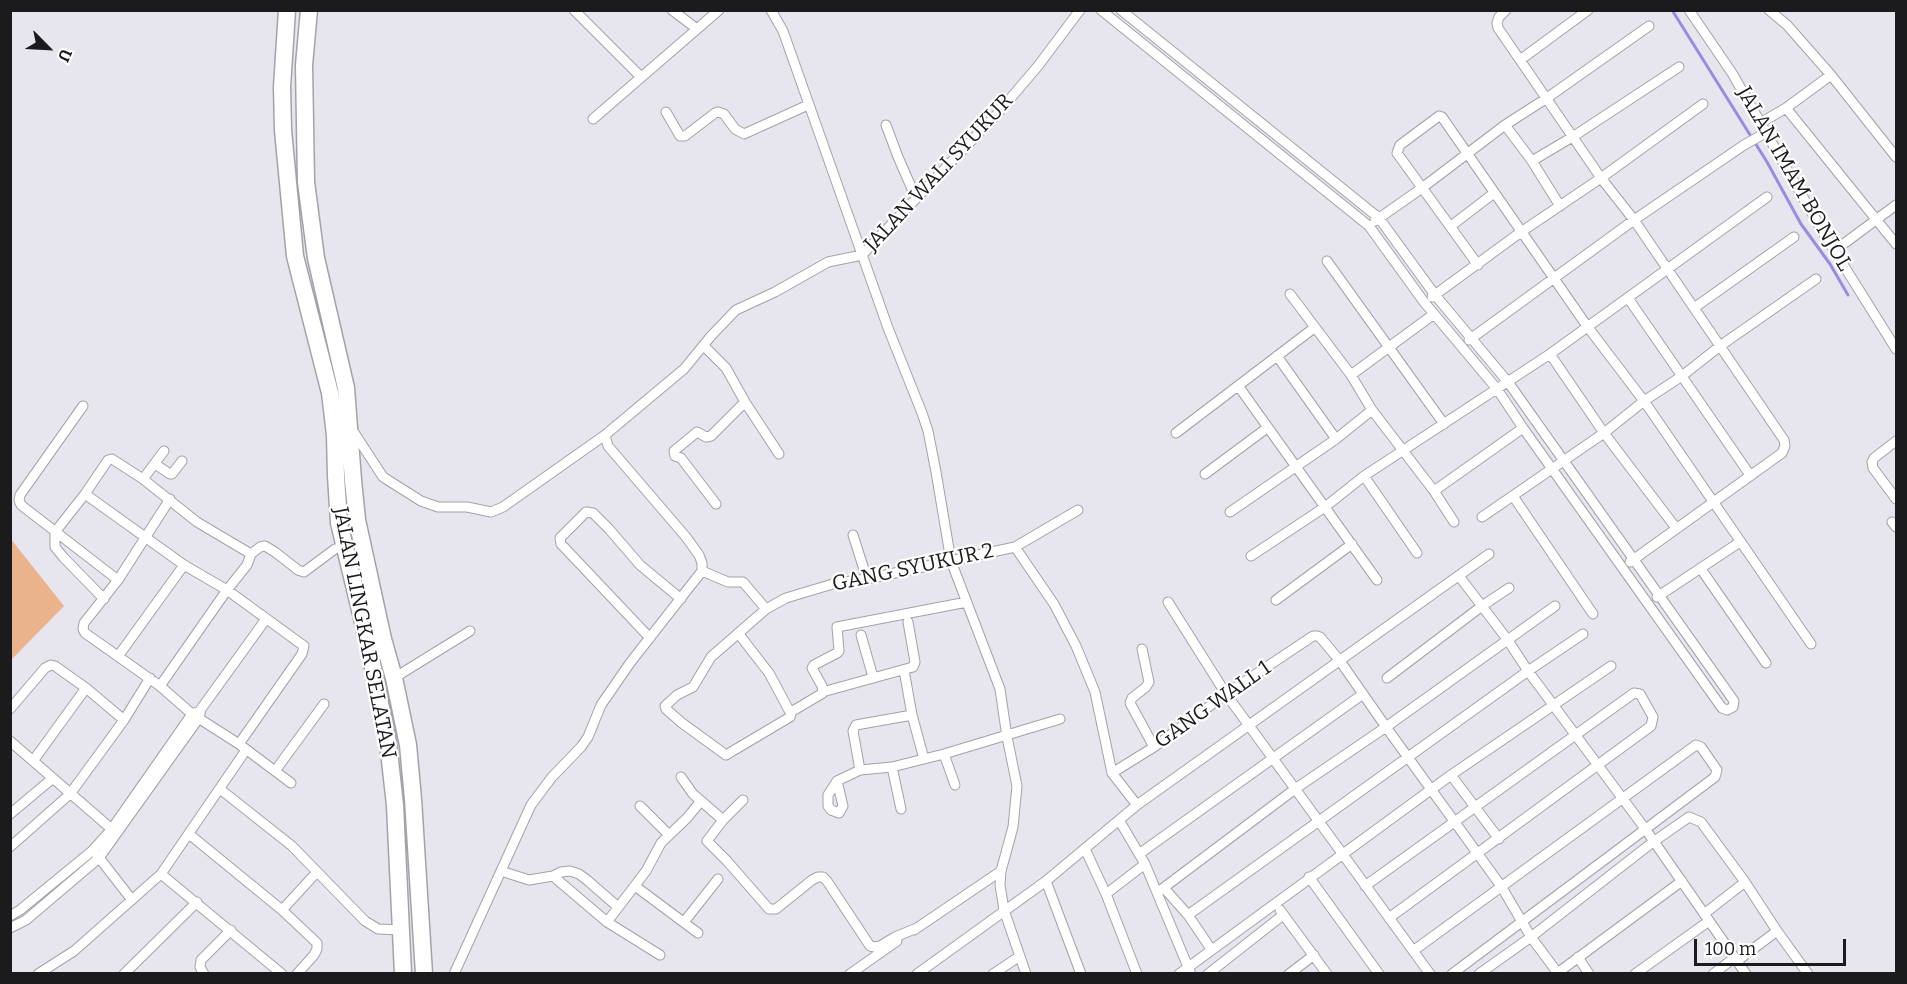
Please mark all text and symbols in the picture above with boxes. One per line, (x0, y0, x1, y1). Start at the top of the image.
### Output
north arrow (18, 18, 78, 78)
text: U (54, 46, 76, 65)
street label: JALAN IMAM BONJOL (1731, 82, 1857, 276)
street label: JALAN WALI SYUKUR (859, 89, 1019, 257)
street label: JALAN LINGKAR SELATAN (327, 505, 401, 761)
street label: GANG SYUKUR 2 (830, 539, 996, 597)
street label: GANG WALL 1 (1150, 656, 1276, 754)
scale bar (1697, 927, 1848, 965)
text: 100 m (1705, 938, 1756, 960)

